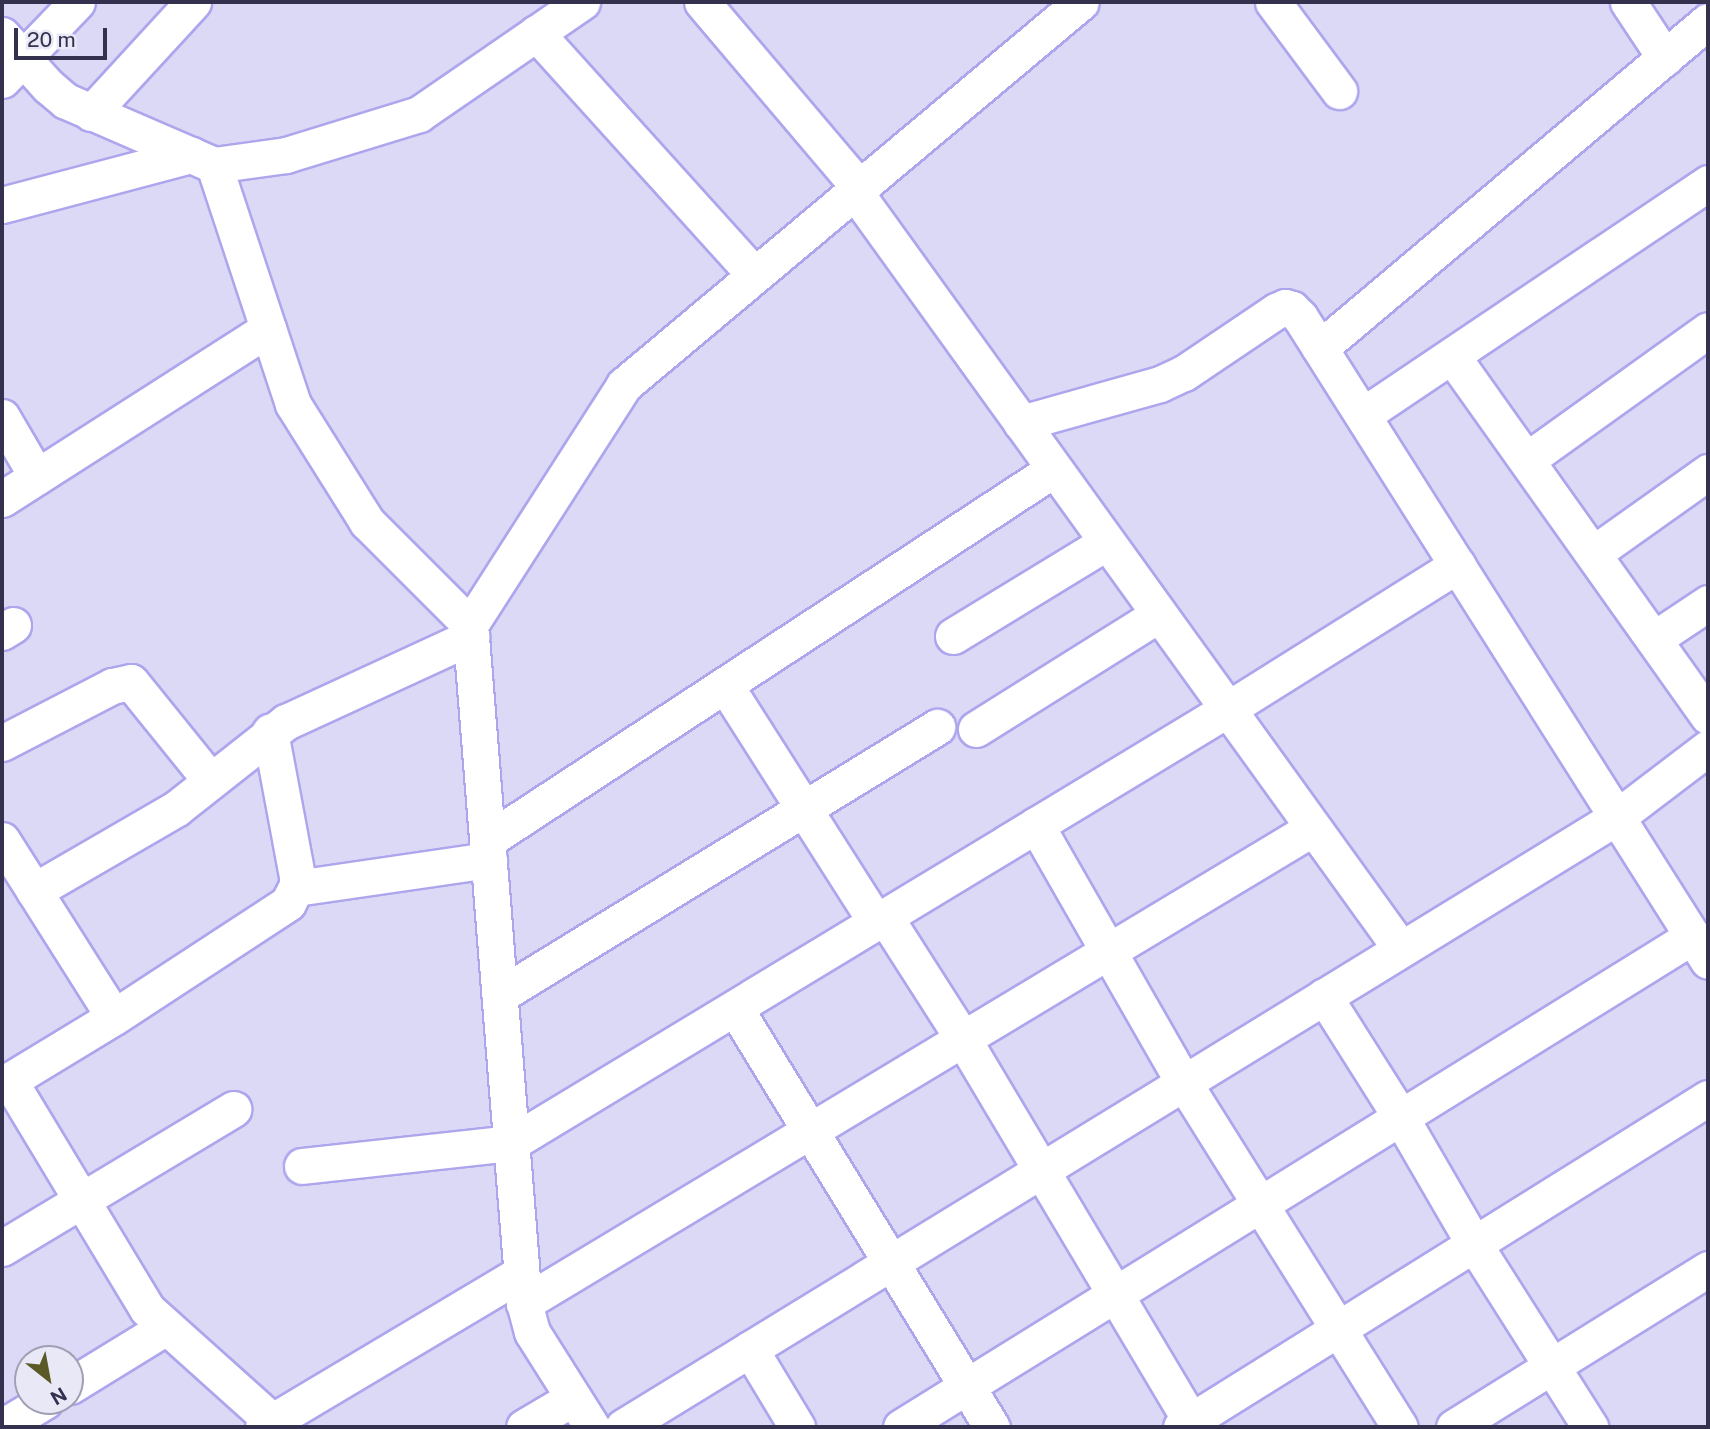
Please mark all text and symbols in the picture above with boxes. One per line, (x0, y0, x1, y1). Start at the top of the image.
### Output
scale bar (18, 14, 110, 58)
text: 20 m (27, 27, 76, 52)
north arrow (14, 1345, 84, 1415)
text: N (47, 1383, 71, 1410)

